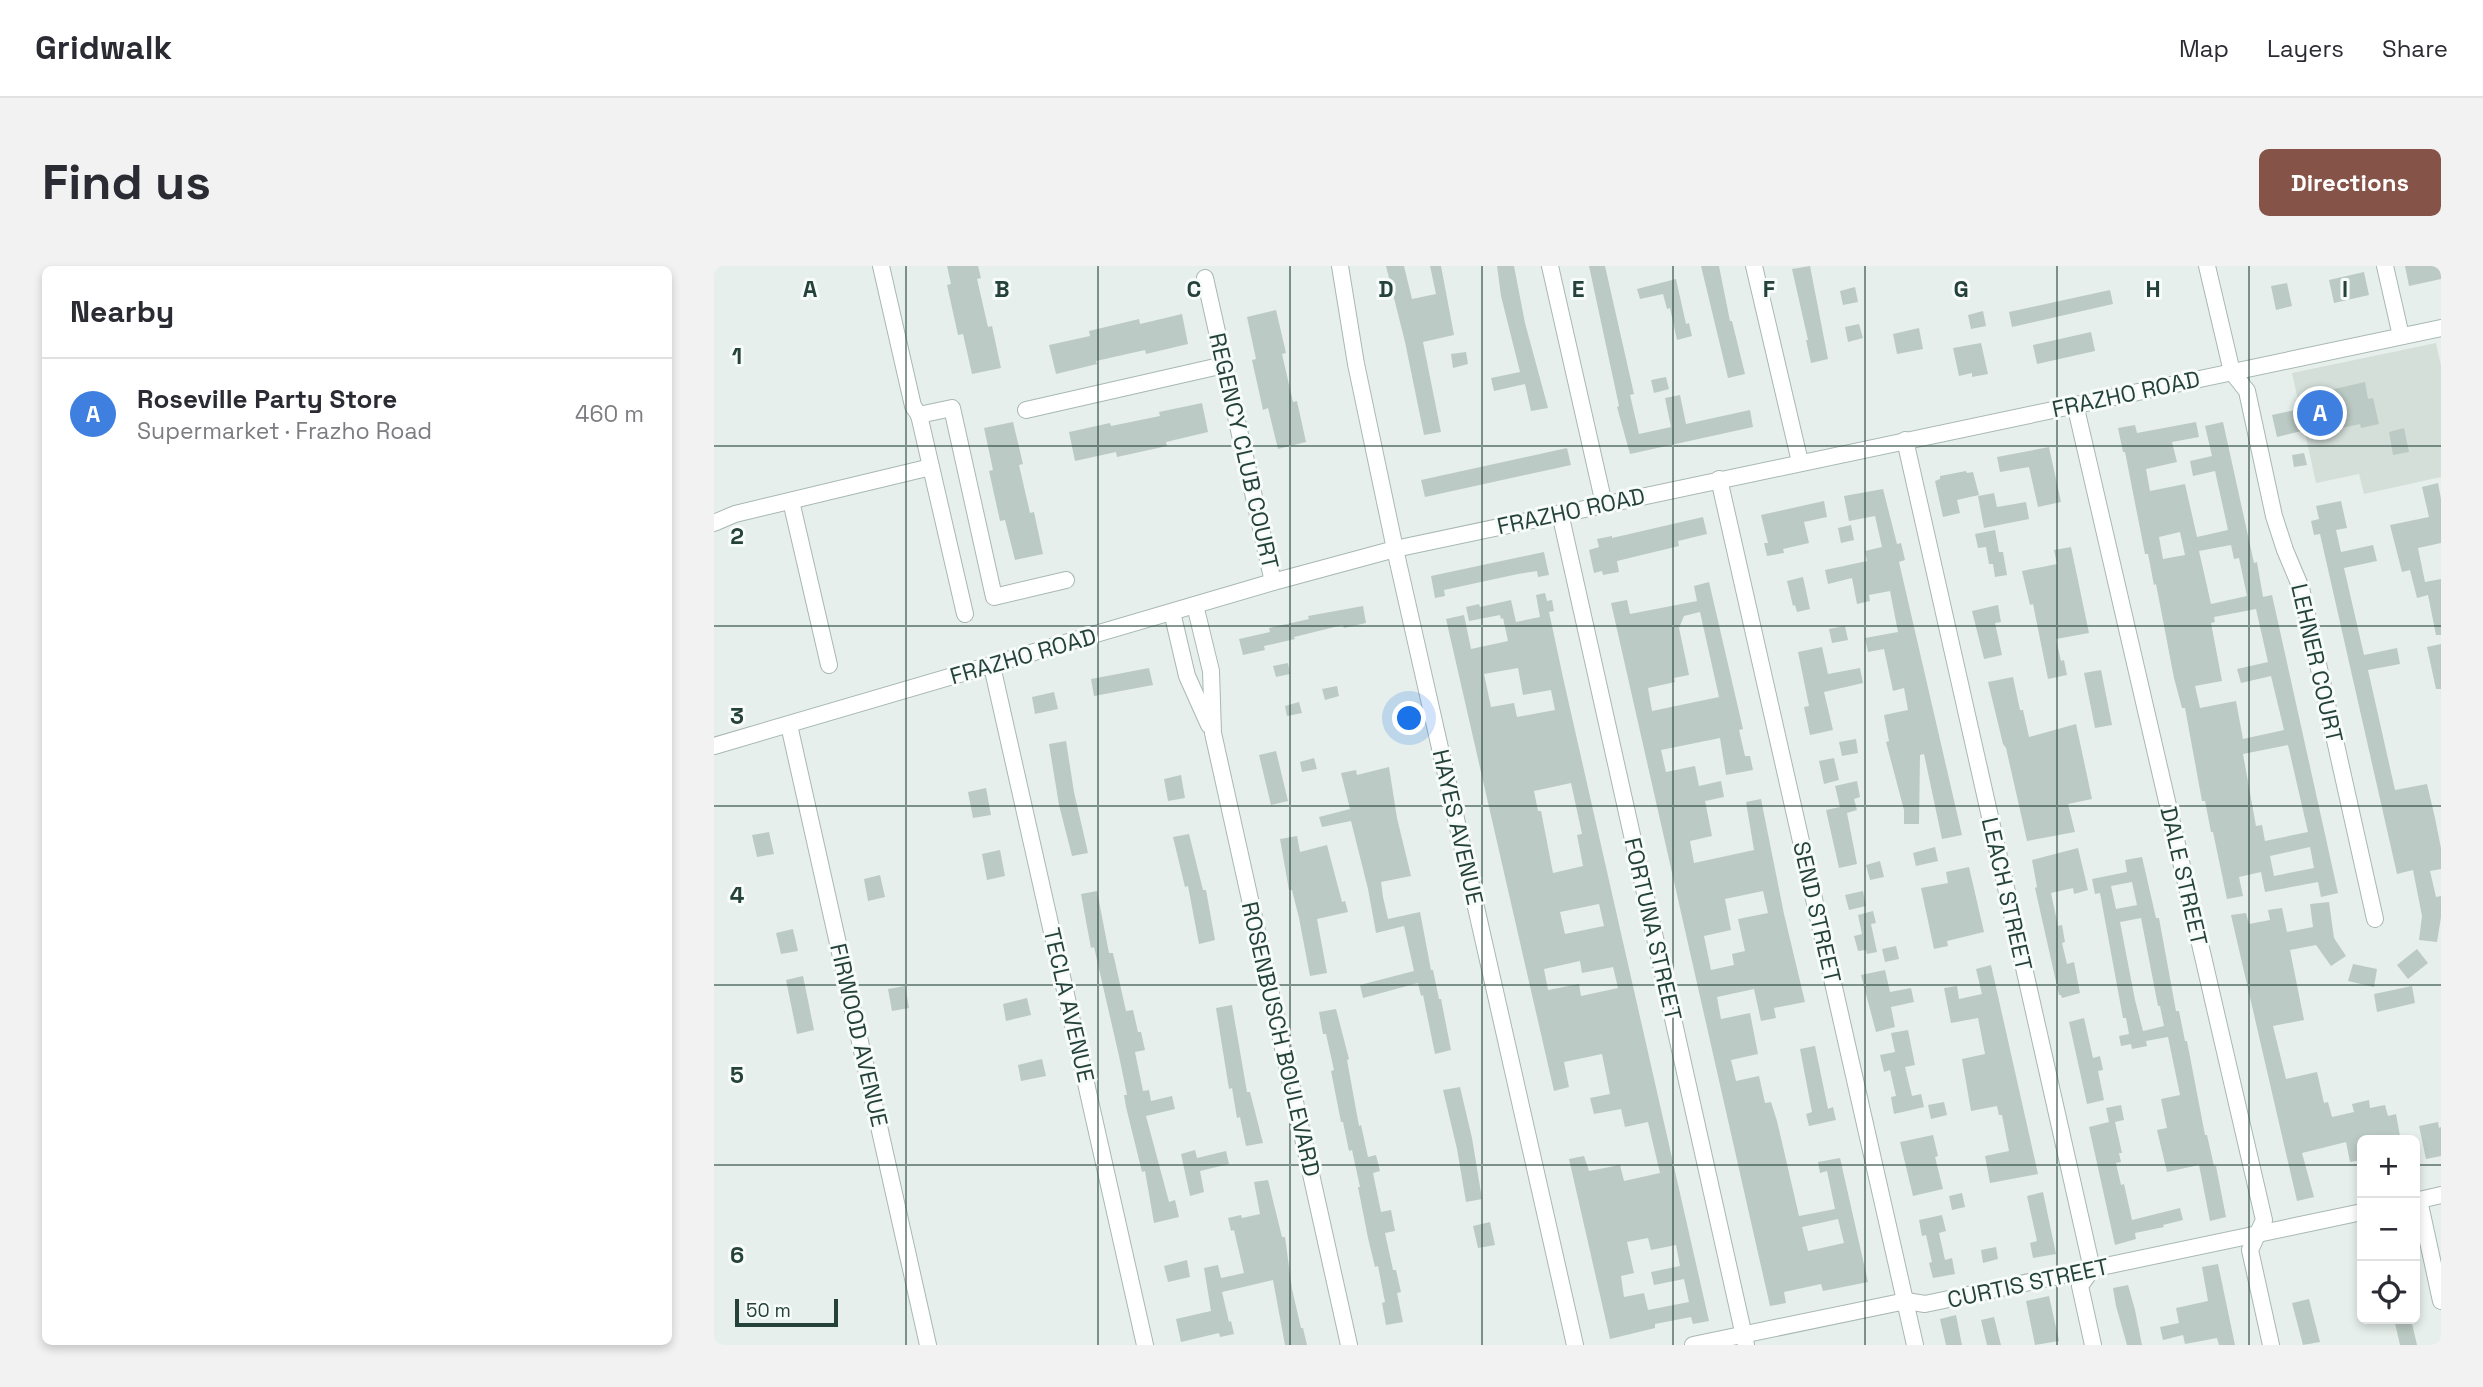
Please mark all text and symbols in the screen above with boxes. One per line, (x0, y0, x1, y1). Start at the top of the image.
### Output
text: Gridwalk (35, 27, 172, 69)
text: Map (2179, 33, 2229, 64)
text: Layers (2267, 33, 2344, 64)
text: Share (2382, 33, 2448, 64)
button: Directions (2259, 149, 2441, 216)
text: Find us (42, 151, 211, 213)
text: A (803, 274, 818, 304)
text: B (994, 274, 1010, 304)
text: C (1187, 274, 1201, 304)
text: D (1378, 274, 1394, 304)
text: E (1572, 274, 1584, 304)
text: F (1763, 274, 1775, 304)
text: G (1953, 274, 1969, 304)
text: H (2145, 274, 2161, 304)
text: I (2342, 274, 2348, 304)
text: Nearby (70, 292, 174, 331)
street label: REGENCY CLUB COURT (1202, 330, 1286, 572)
text: 1 (732, 341, 742, 371)
street label: FRAZHO ROAD (2049, 364, 2203, 424)
text: Roseville Party Store (137, 382, 397, 416)
pin: A (2297, 387, 2343, 439)
text: A (86, 399, 100, 429)
text: 460 m (575, 399, 644, 429)
text: Supermarket · Frazho Road (137, 416, 432, 446)
street label: FRAZHO ROAD (1494, 481, 1648, 541)
text: 2 (730, 521, 744, 551)
street label: LEHNER COURT (2284, 580, 2350, 746)
street label: FRAZHO ROAD (947, 621, 1099, 691)
text: 3 (730, 701, 744, 731)
your location (1392, 701, 1426, 735)
street label: HAYES AVENUE (1426, 746, 1490, 908)
street label: DALE STREET (2153, 804, 2215, 948)
street label: LEACH STREET (1975, 814, 2039, 974)
street label: FORTUNA STREET (1617, 835, 1689, 1023)
street label: SEND STREET (1786, 838, 1848, 986)
text: 4 (730, 880, 745, 910)
street label: ROSENBUSCH BOULEVARD (1235, 899, 1327, 1179)
street label: TECLA AVENUE (1037, 925, 1101, 1085)
street label: FIRWOOD AVENUE (823, 940, 895, 1130)
text: 5 (730, 1060, 744, 1090)
map controls (2357, 1135, 2420, 1324)
button: + (2357, 1135, 2420, 1198)
button: − (2357, 1198, 2420, 1261)
text: 6 (730, 1240, 744, 1270)
street label: CURTIS STREET (1944, 1251, 2112, 1315)
button: locate (2357, 1261, 2420, 1324)
scale bar (735, 1296, 838, 1328)
text: 50 m (746, 1298, 791, 1323)

